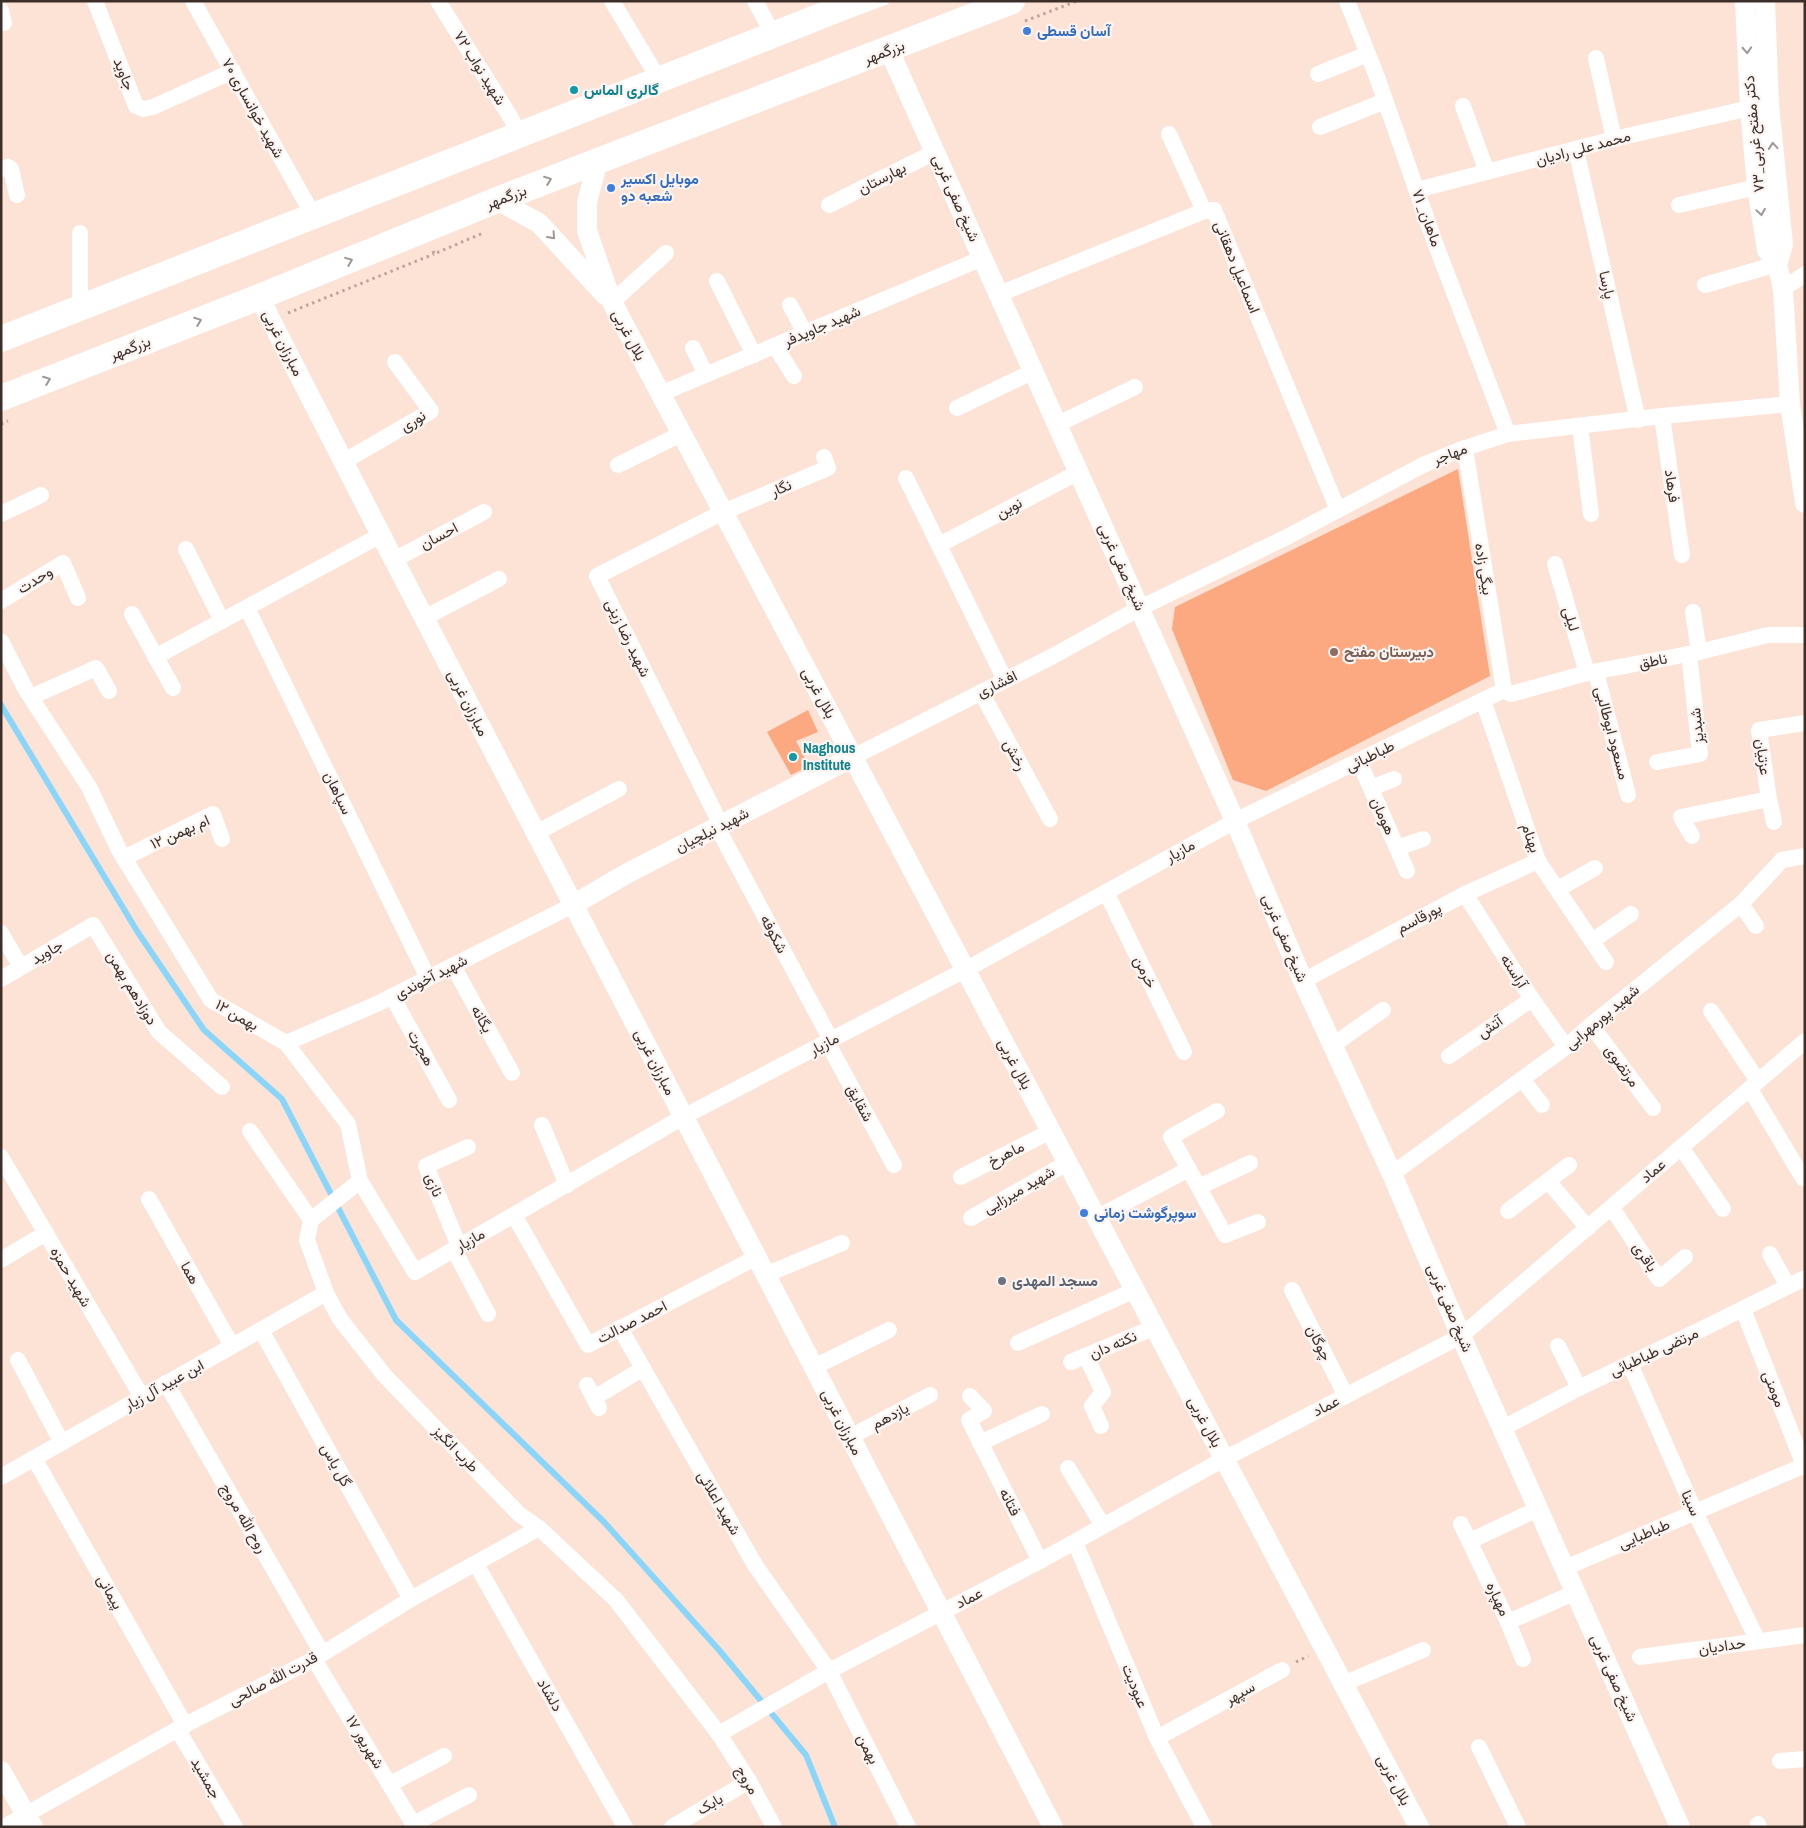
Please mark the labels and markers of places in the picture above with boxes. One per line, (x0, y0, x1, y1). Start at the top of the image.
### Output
place label: آسان قسطی (1037, 20, 1112, 41)
marker: آسان قسطی (1021, 25, 1033, 37)
place label: گالری الماس (584, 79, 659, 100)
marker: گالری الماس (568, 84, 580, 96)
place label: موبایل اکسیر شعبه دو (620, 168, 699, 206)
marker: موبایل اکسیر شعبه دو (605, 182, 617, 194)
place label: دبیرستان مفتح (1344, 641, 1434, 662)
marker: دبیرستان مفتح (1328, 646, 1340, 658)
place label: Naghous Institute (803, 737, 856, 775)
marker: Naghous Institute (787, 751, 799, 763)
place label: سوپرگوشت زمانی (1094, 1202, 1197, 1223)
marker: سوپرگوشت زمانی (1078, 1207, 1090, 1219)
place label: مسجد المهدی (1012, 1270, 1098, 1291)
marker: مسجد المهدی (996, 1275, 1008, 1287)

